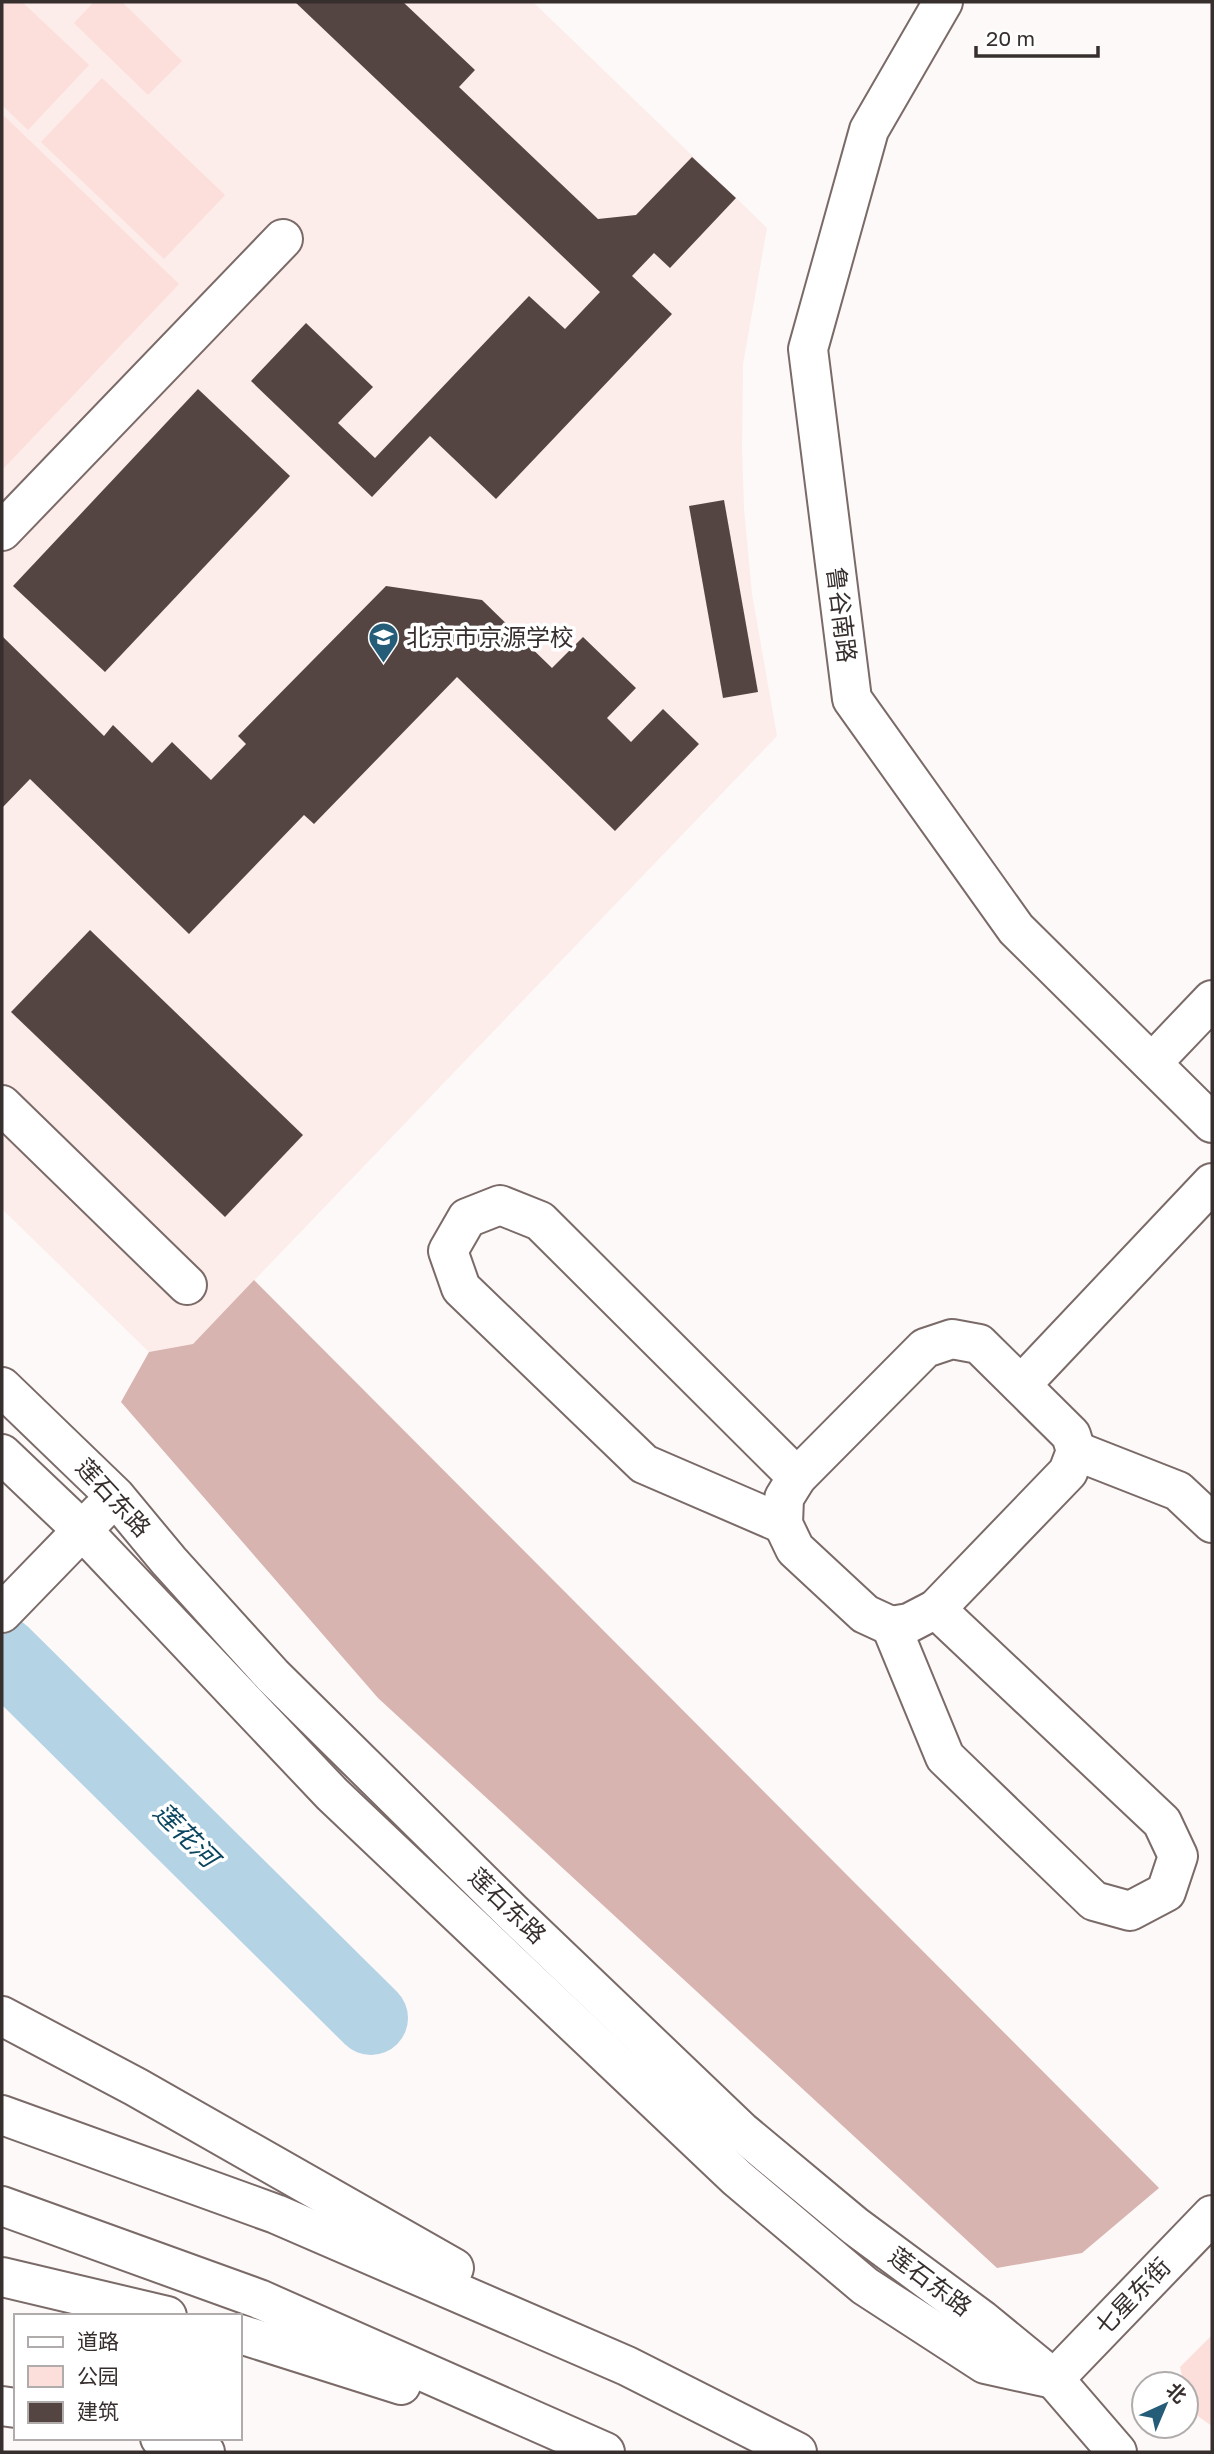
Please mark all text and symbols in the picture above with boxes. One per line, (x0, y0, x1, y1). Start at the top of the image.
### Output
scale bar (976, 14, 1098, 58)
text: 20 m (986, 25, 1035, 51)
street label: 鲁谷南路 (822, 565, 863, 664)
school or university icon: 北京市京源学校 (366, 621, 400, 665)
place label: 北京市京源学校 (406, 622, 574, 651)
street label: 莲石东路 (71, 1452, 157, 1542)
water label: 莲花河 (148, 1796, 228, 1877)
street label: 莲石东路 (463, 1861, 553, 1949)
street label: 莲石东路 (884, 2240, 978, 2321)
street label: 七星东街 (1088, 2251, 1176, 2341)
legend (14, 2314, 242, 2440)
text: 道路 (77, 2328, 119, 2354)
text: 公园 (77, 2363, 119, 2389)
north arrow (1130, 2370, 1200, 2440)
text: 北 (1162, 2378, 1192, 2407)
text: 建筑 (77, 2398, 119, 2424)

